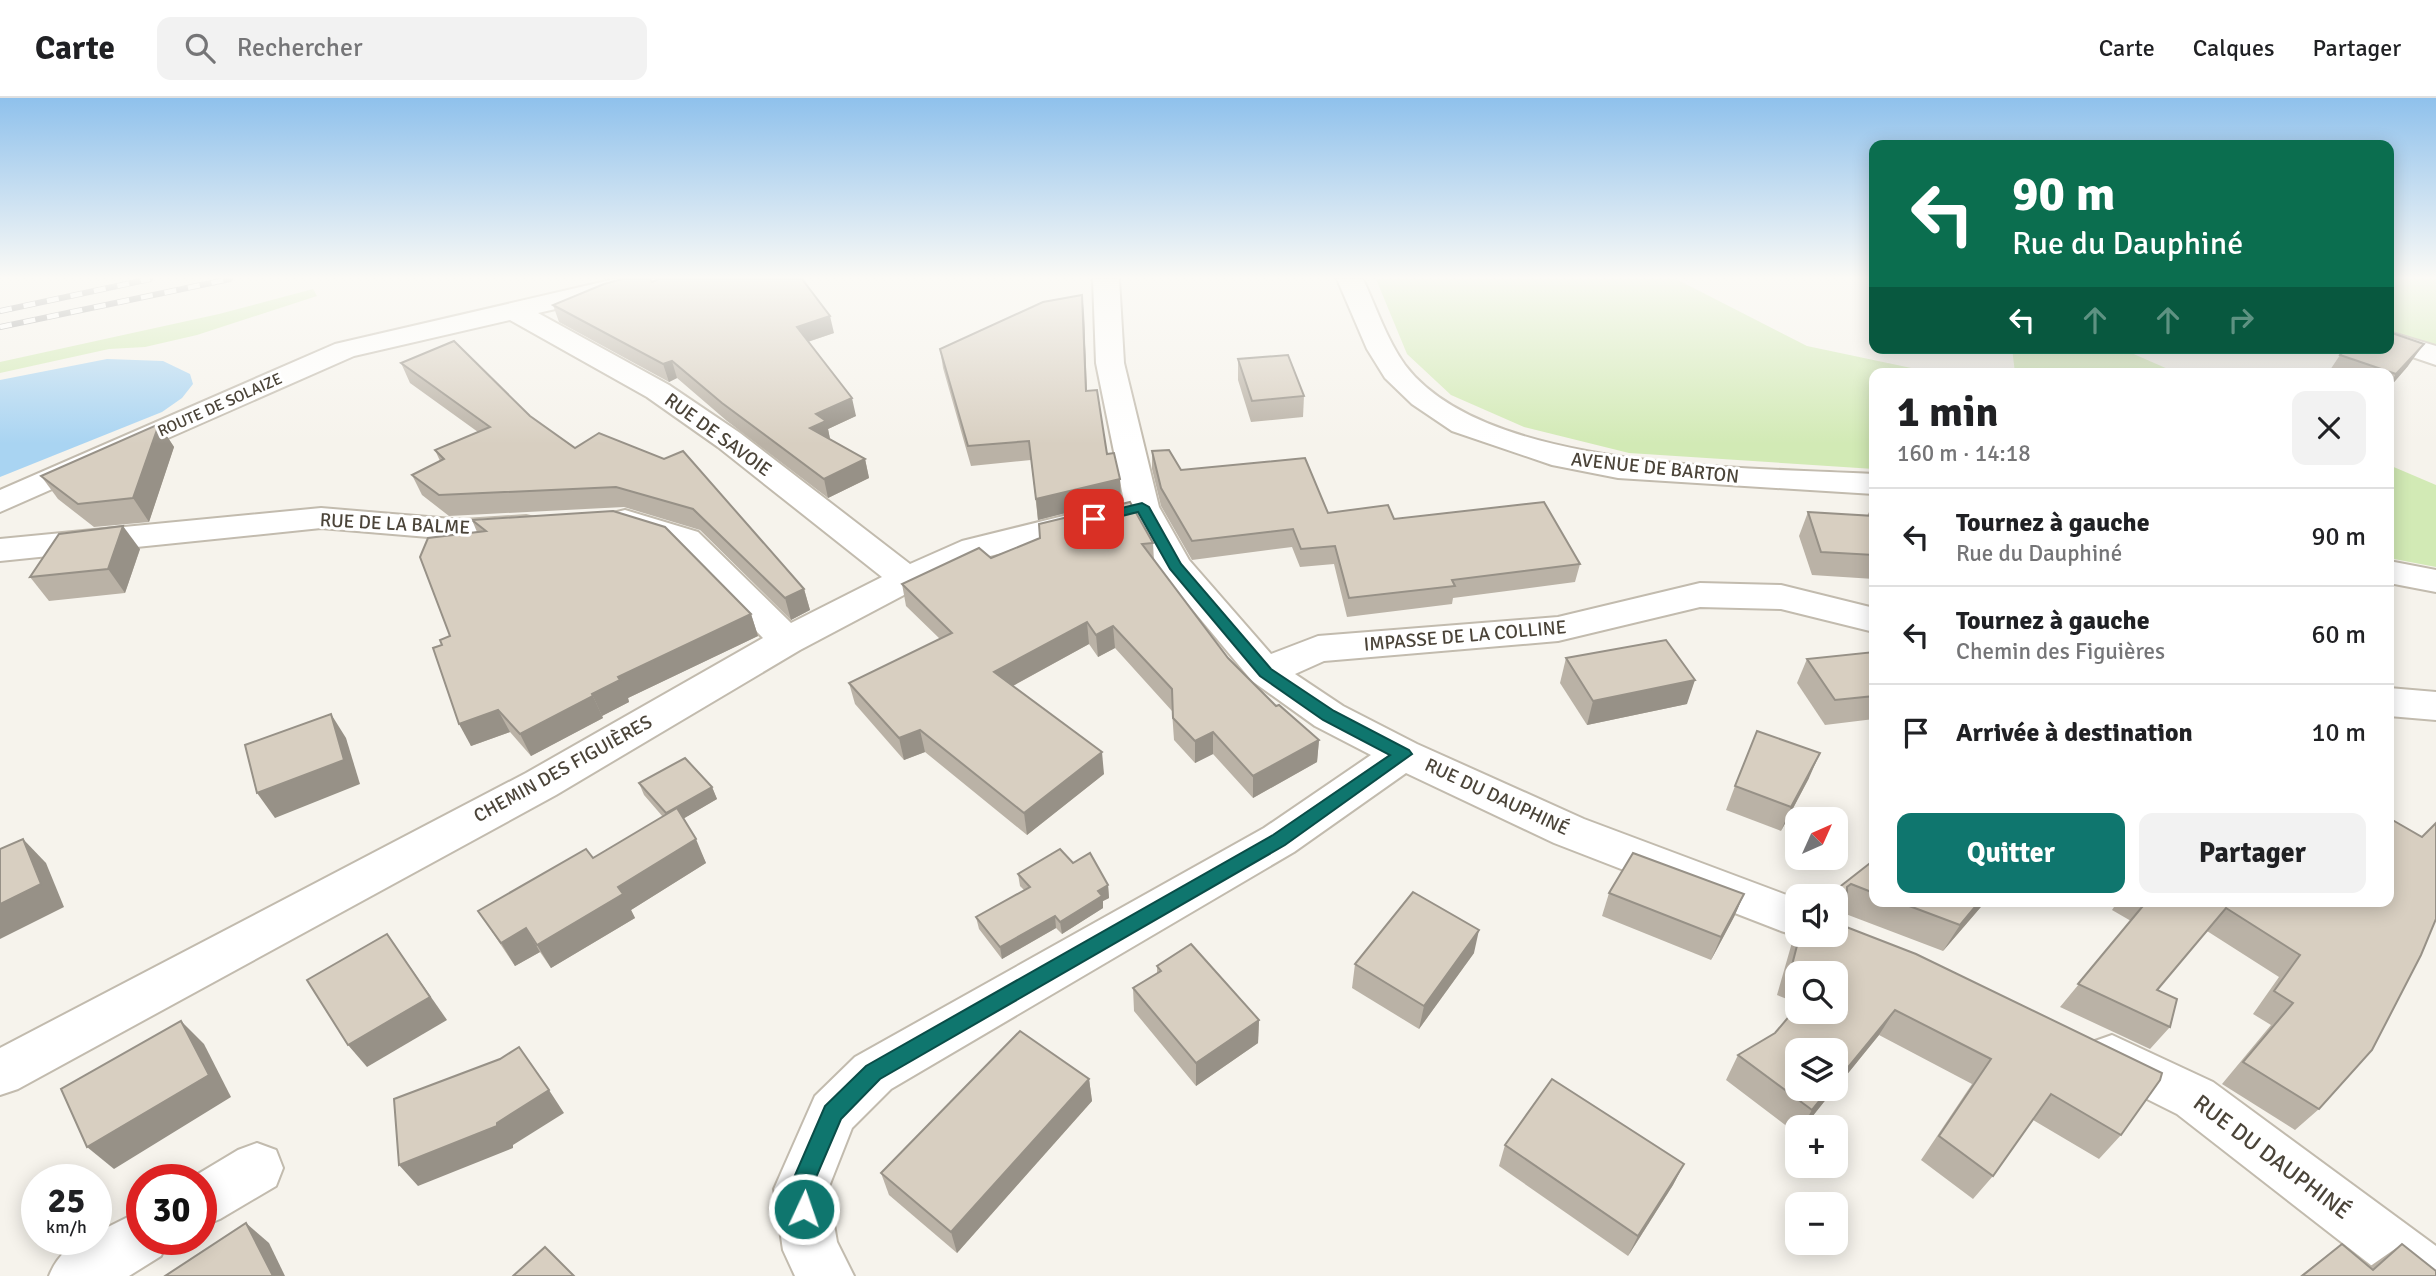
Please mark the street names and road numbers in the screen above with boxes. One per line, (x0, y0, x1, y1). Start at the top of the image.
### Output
street label: ROUTE DE SOLAIZE (155, 369, 285, 441)
street label: RUE DE SAVOIE (660, 388, 776, 482)
street label: AVENUE DE BARTON (1570, 447, 1740, 489)
street label: RUE DE LA BALME (319, 508, 471, 540)
street label: IMPASSE DE LA COLLINE (1363, 615, 1567, 657)
street label: CHEMIN DES FIGUIÈRES (470, 710, 656, 828)
street label: RUE DU DAUPHINÉ (1421, 753, 1573, 841)
street label: RUE DU DAUPHINÉ (2187, 1088, 2357, 1226)

